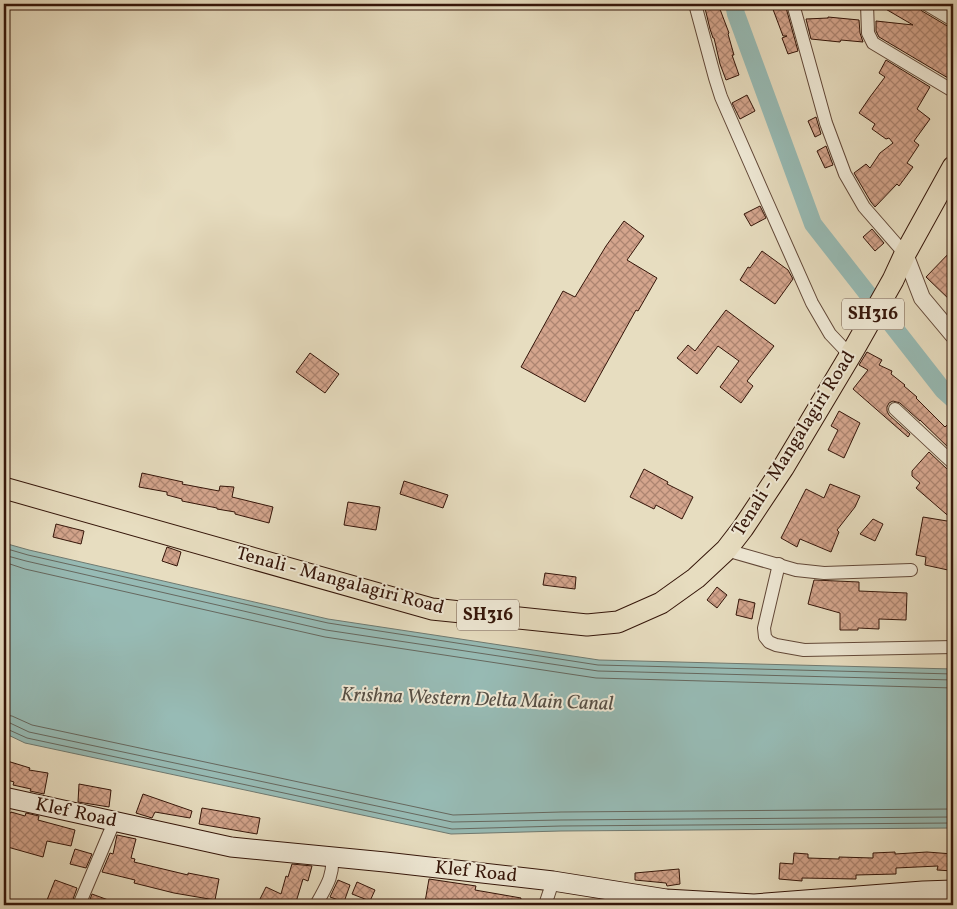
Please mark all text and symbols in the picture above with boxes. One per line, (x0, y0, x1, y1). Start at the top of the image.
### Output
road number: SH316 (842, 298, 904, 329)
street label: Tenali - Mangalagiri Road (726, 346, 862, 542)
street label: Tenali - Mangalagiri Road (233, 541, 447, 621)
road number: SH316 (457, 600, 519, 630)
water label: Krishna Western Delta Main Canal (340, 681, 614, 719)
street label: Klef Road (33, 792, 119, 834)
street label: Klef Road (434, 855, 518, 889)

